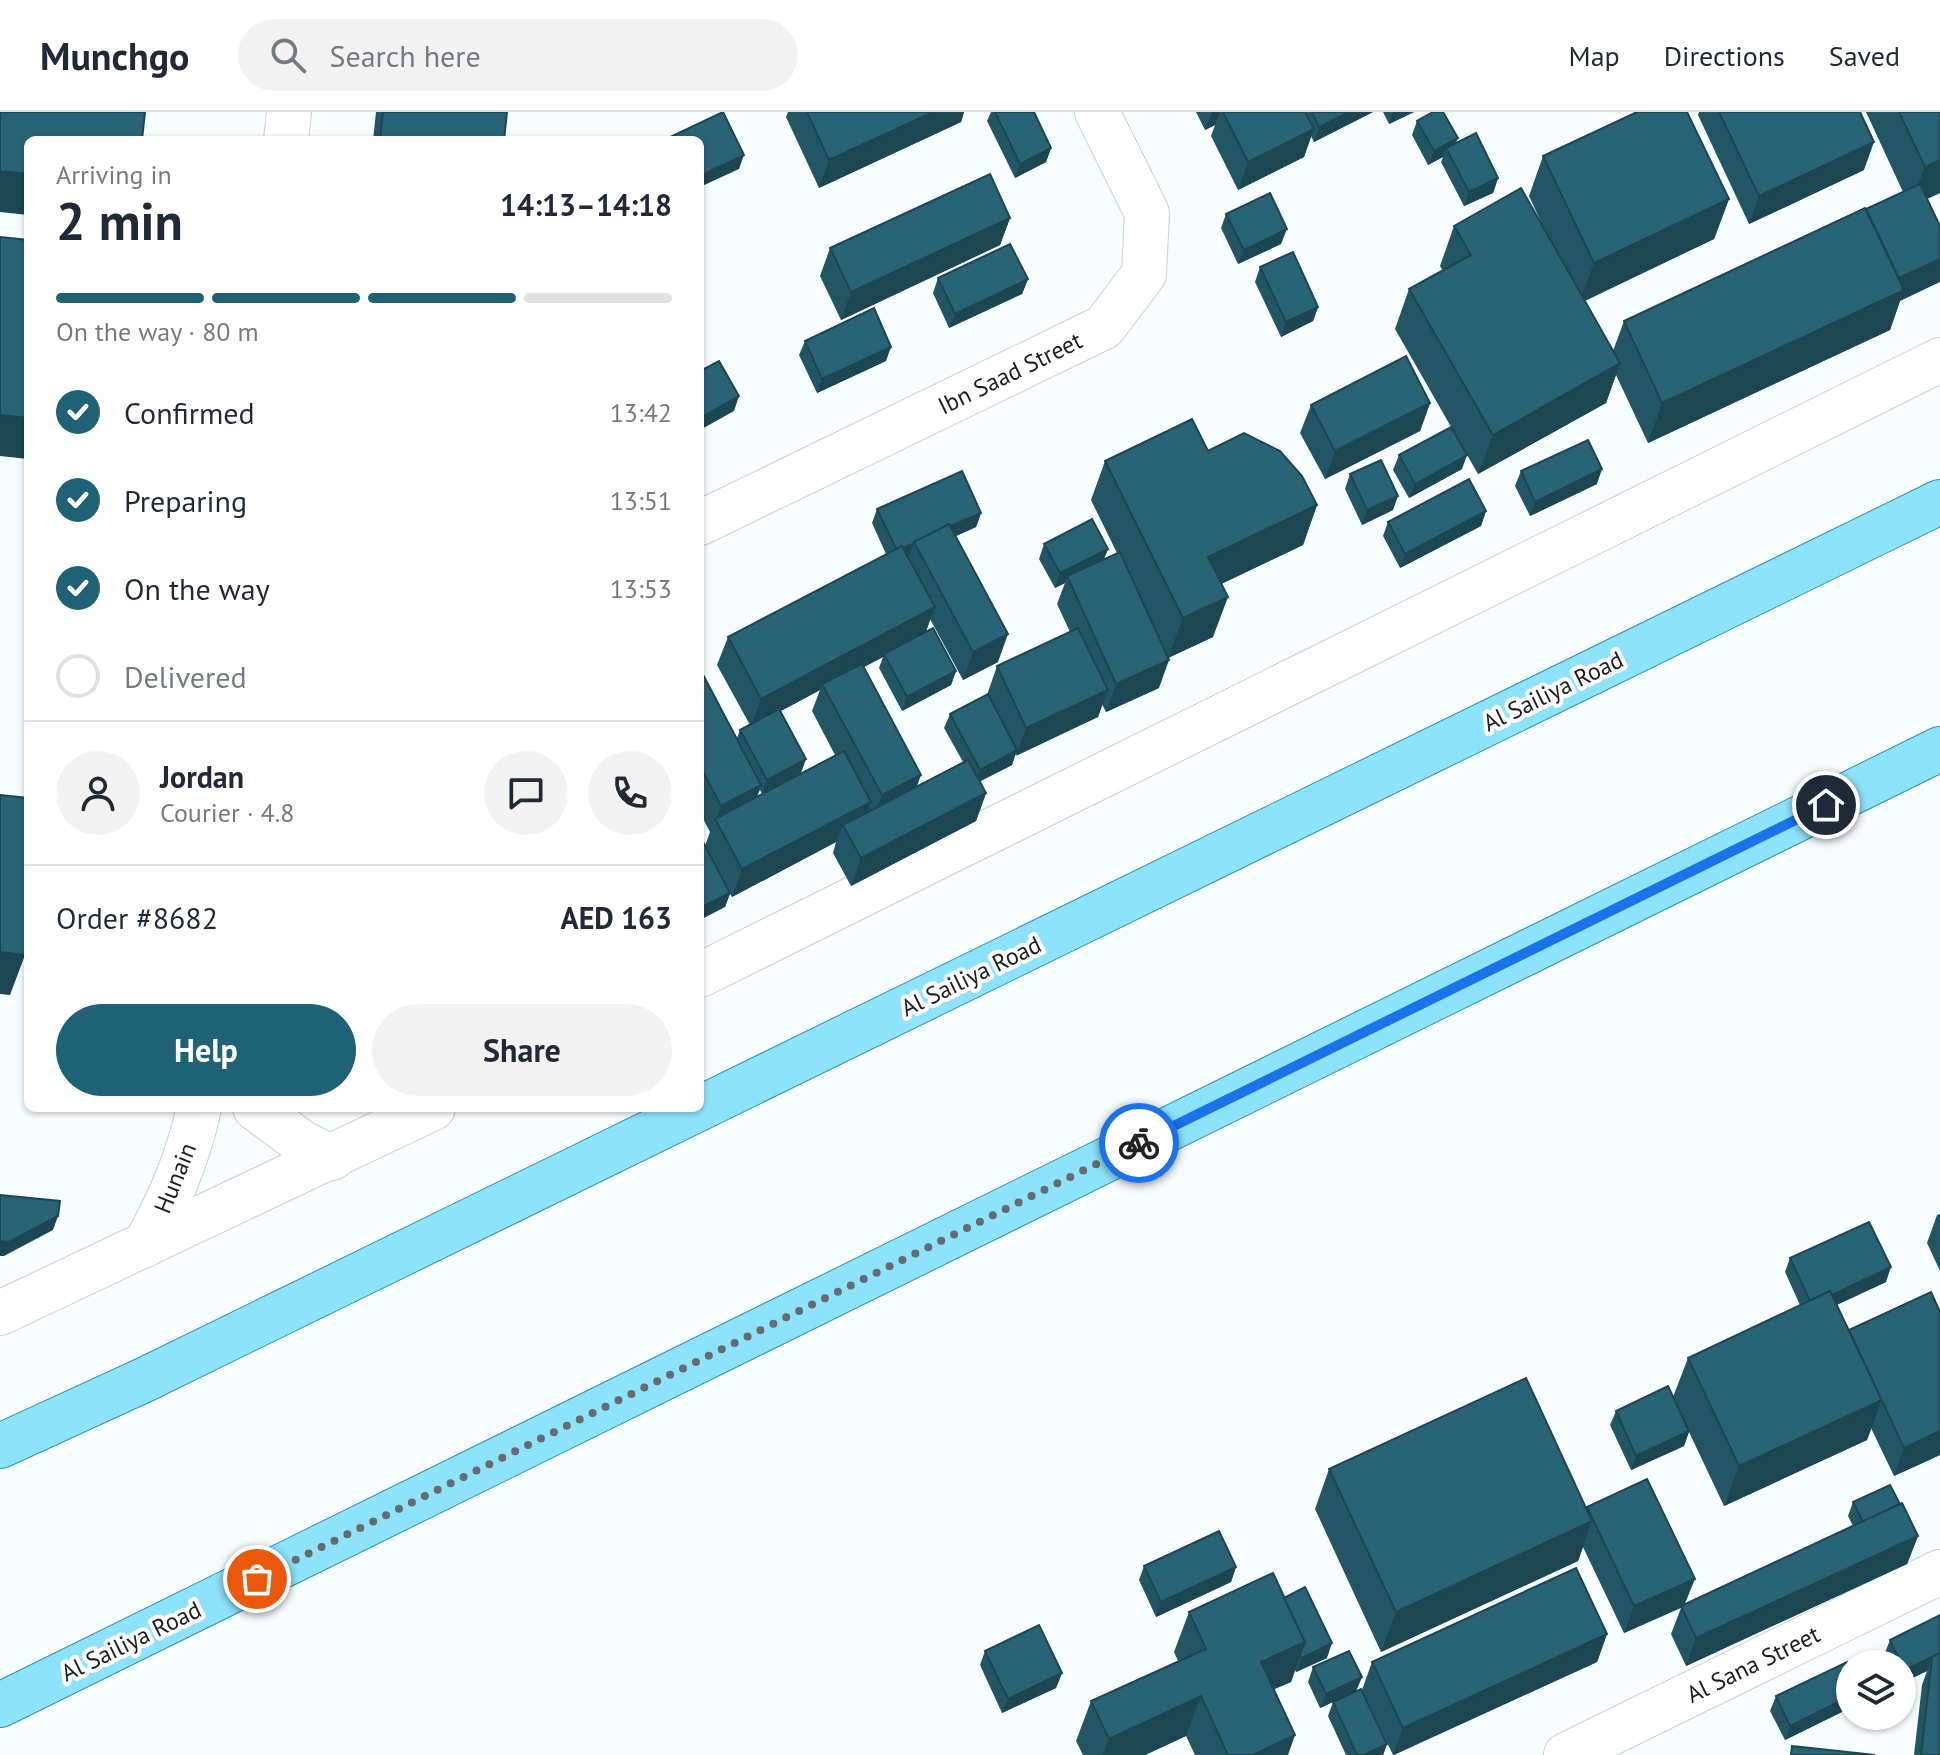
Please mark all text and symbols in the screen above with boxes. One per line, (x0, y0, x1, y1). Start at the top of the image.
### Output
search box (238, 19, 798, 91)
text: Munchgo (40, 31, 190, 80)
icon: search (266, 33, 310, 77)
text: Search here (330, 36, 481, 75)
text: Map (1569, 37, 1620, 74)
text: Directions (1664, 37, 1785, 74)
text: Saved (1829, 37, 1900, 74)
text: Arriving in (56, 158, 172, 191)
text: 14:13–14:18 (500, 185, 672, 224)
text: 2 min (56, 187, 183, 254)
text: On the way · 80 m (56, 315, 259, 348)
street label: Ibn Saad Street (933, 325, 1087, 421)
icon: check (56, 390, 100, 434)
text: Confirmed (124, 393, 255, 432)
text: 13:42 (610, 396, 672, 429)
icon: check (56, 478, 100, 522)
text: Preparing (124, 481, 247, 520)
text: 13:51 (610, 484, 672, 517)
icon: check (56, 566, 100, 610)
text: On the way (124, 569, 270, 608)
text: 13:53 (610, 572, 672, 605)
street label: Al Sailiya Road (1478, 644, 1628, 738)
text: Delivered (124, 657, 247, 696)
button: person (56, 751, 140, 835)
button: chat (484, 751, 568, 835)
button: phone (588, 751, 672, 835)
text: Jordan (160, 757, 244, 796)
pin (1792, 771, 1860, 839)
icon: home (1804, 783, 1848, 827)
text: Courier · 4.8 (160, 796, 294, 829)
text: Order #8682 (56, 898, 218, 937)
text: AED 163 (561, 898, 672, 937)
street label: Al Sailiya Road (896, 929, 1046, 1023)
button: Help (56, 1004, 356, 1096)
button: Share (372, 1004, 672, 1096)
courier (1099, 1103, 1179, 1183)
icon: bike (1117, 1121, 1161, 1165)
street label: Hunain (147, 1138, 203, 1218)
pin (223, 1545, 291, 1613)
icon: bag (235, 1557, 279, 1601)
street label: Al Sailiya Road (56, 1594, 206, 1688)
street label: Al Sana Street (1681, 1618, 1825, 1710)
map controls (1836, 1650, 1916, 1730)
button: layers (1836, 1650, 1916, 1730)

